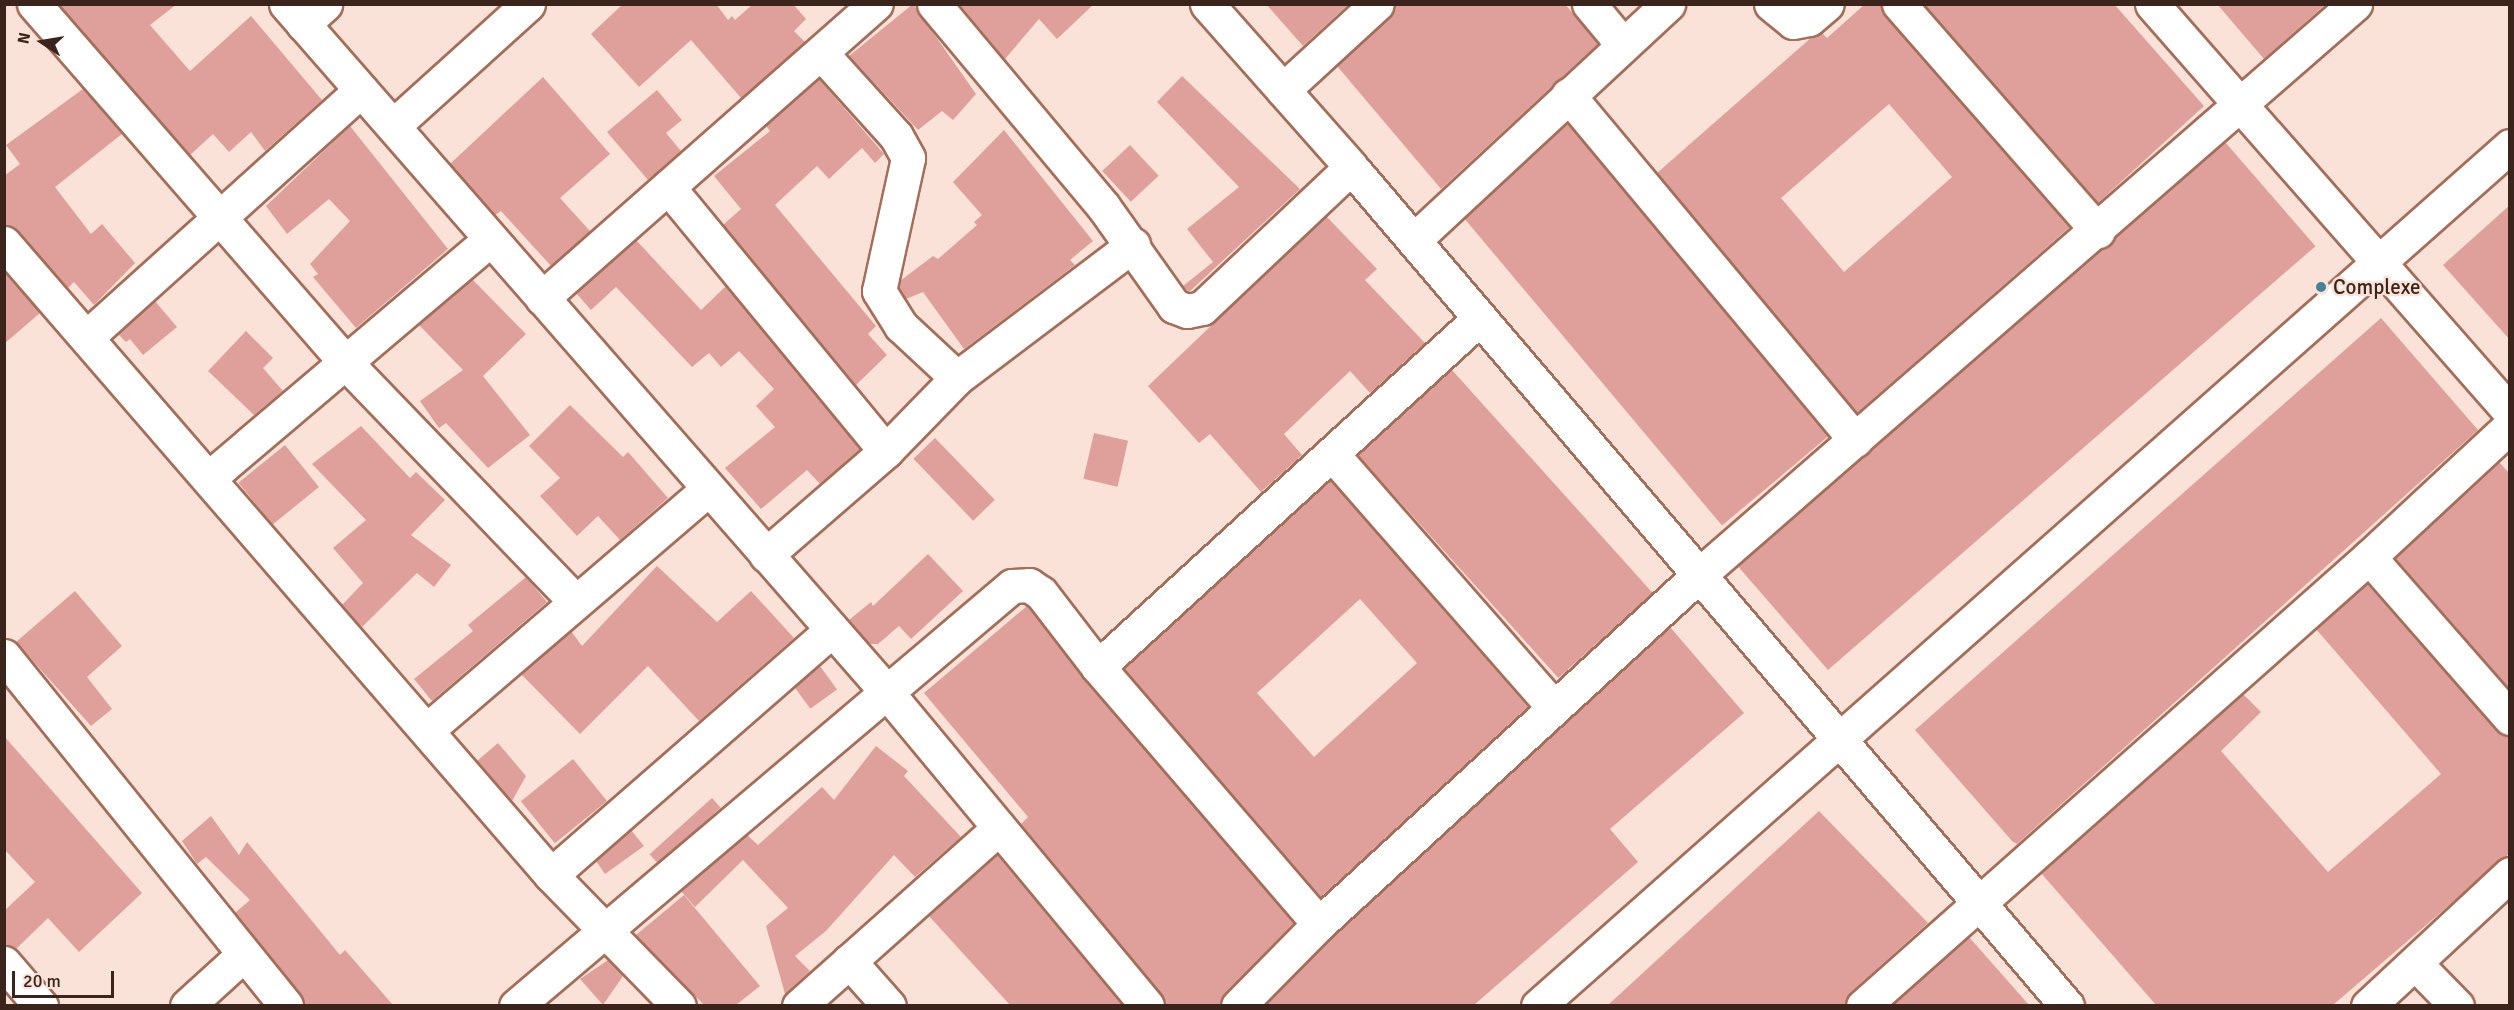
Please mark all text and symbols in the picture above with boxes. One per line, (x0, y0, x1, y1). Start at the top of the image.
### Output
north arrow (12, 12, 72, 72)
text: N (13, 31, 35, 46)
place label: Complexe (2333, 274, 2421, 300)
marker: Complexe (2314, 280, 2328, 294)
scale bar (15, 959, 117, 997)
text: 20 m (23, 970, 61, 992)

